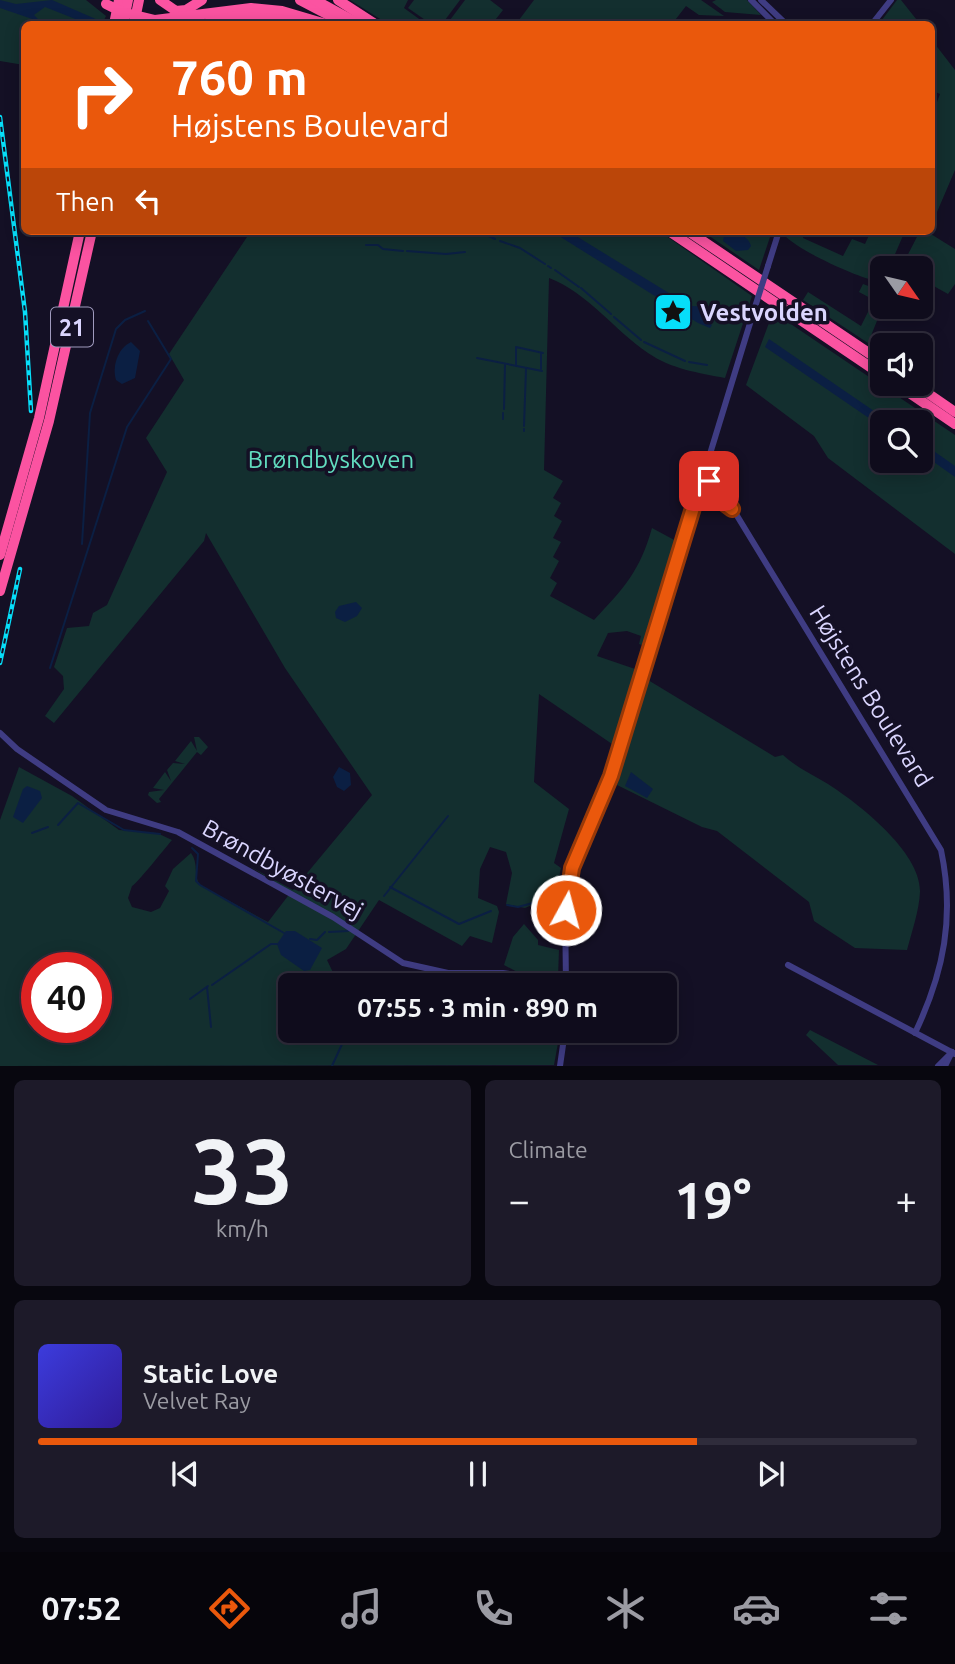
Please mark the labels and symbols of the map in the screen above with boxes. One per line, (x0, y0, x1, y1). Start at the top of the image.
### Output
north arrow (870, 256, 933, 318)
place icon: Vestvolden (652, 291, 694, 333)
place label: Vestvolden (700, 299, 828, 326)
road number: 21 (51, 308, 93, 346)
park label: Brøndbyskoven (248, 446, 414, 473)
pin (679, 451, 739, 511)
street label: Højstens Boulevard (804, 600, 938, 792)
street label: Brøndbyøstervej (198, 814, 368, 924)
position arrow (529, 873, 603, 947)
speed limit sign: 40 (21, 952, 112, 1043)

